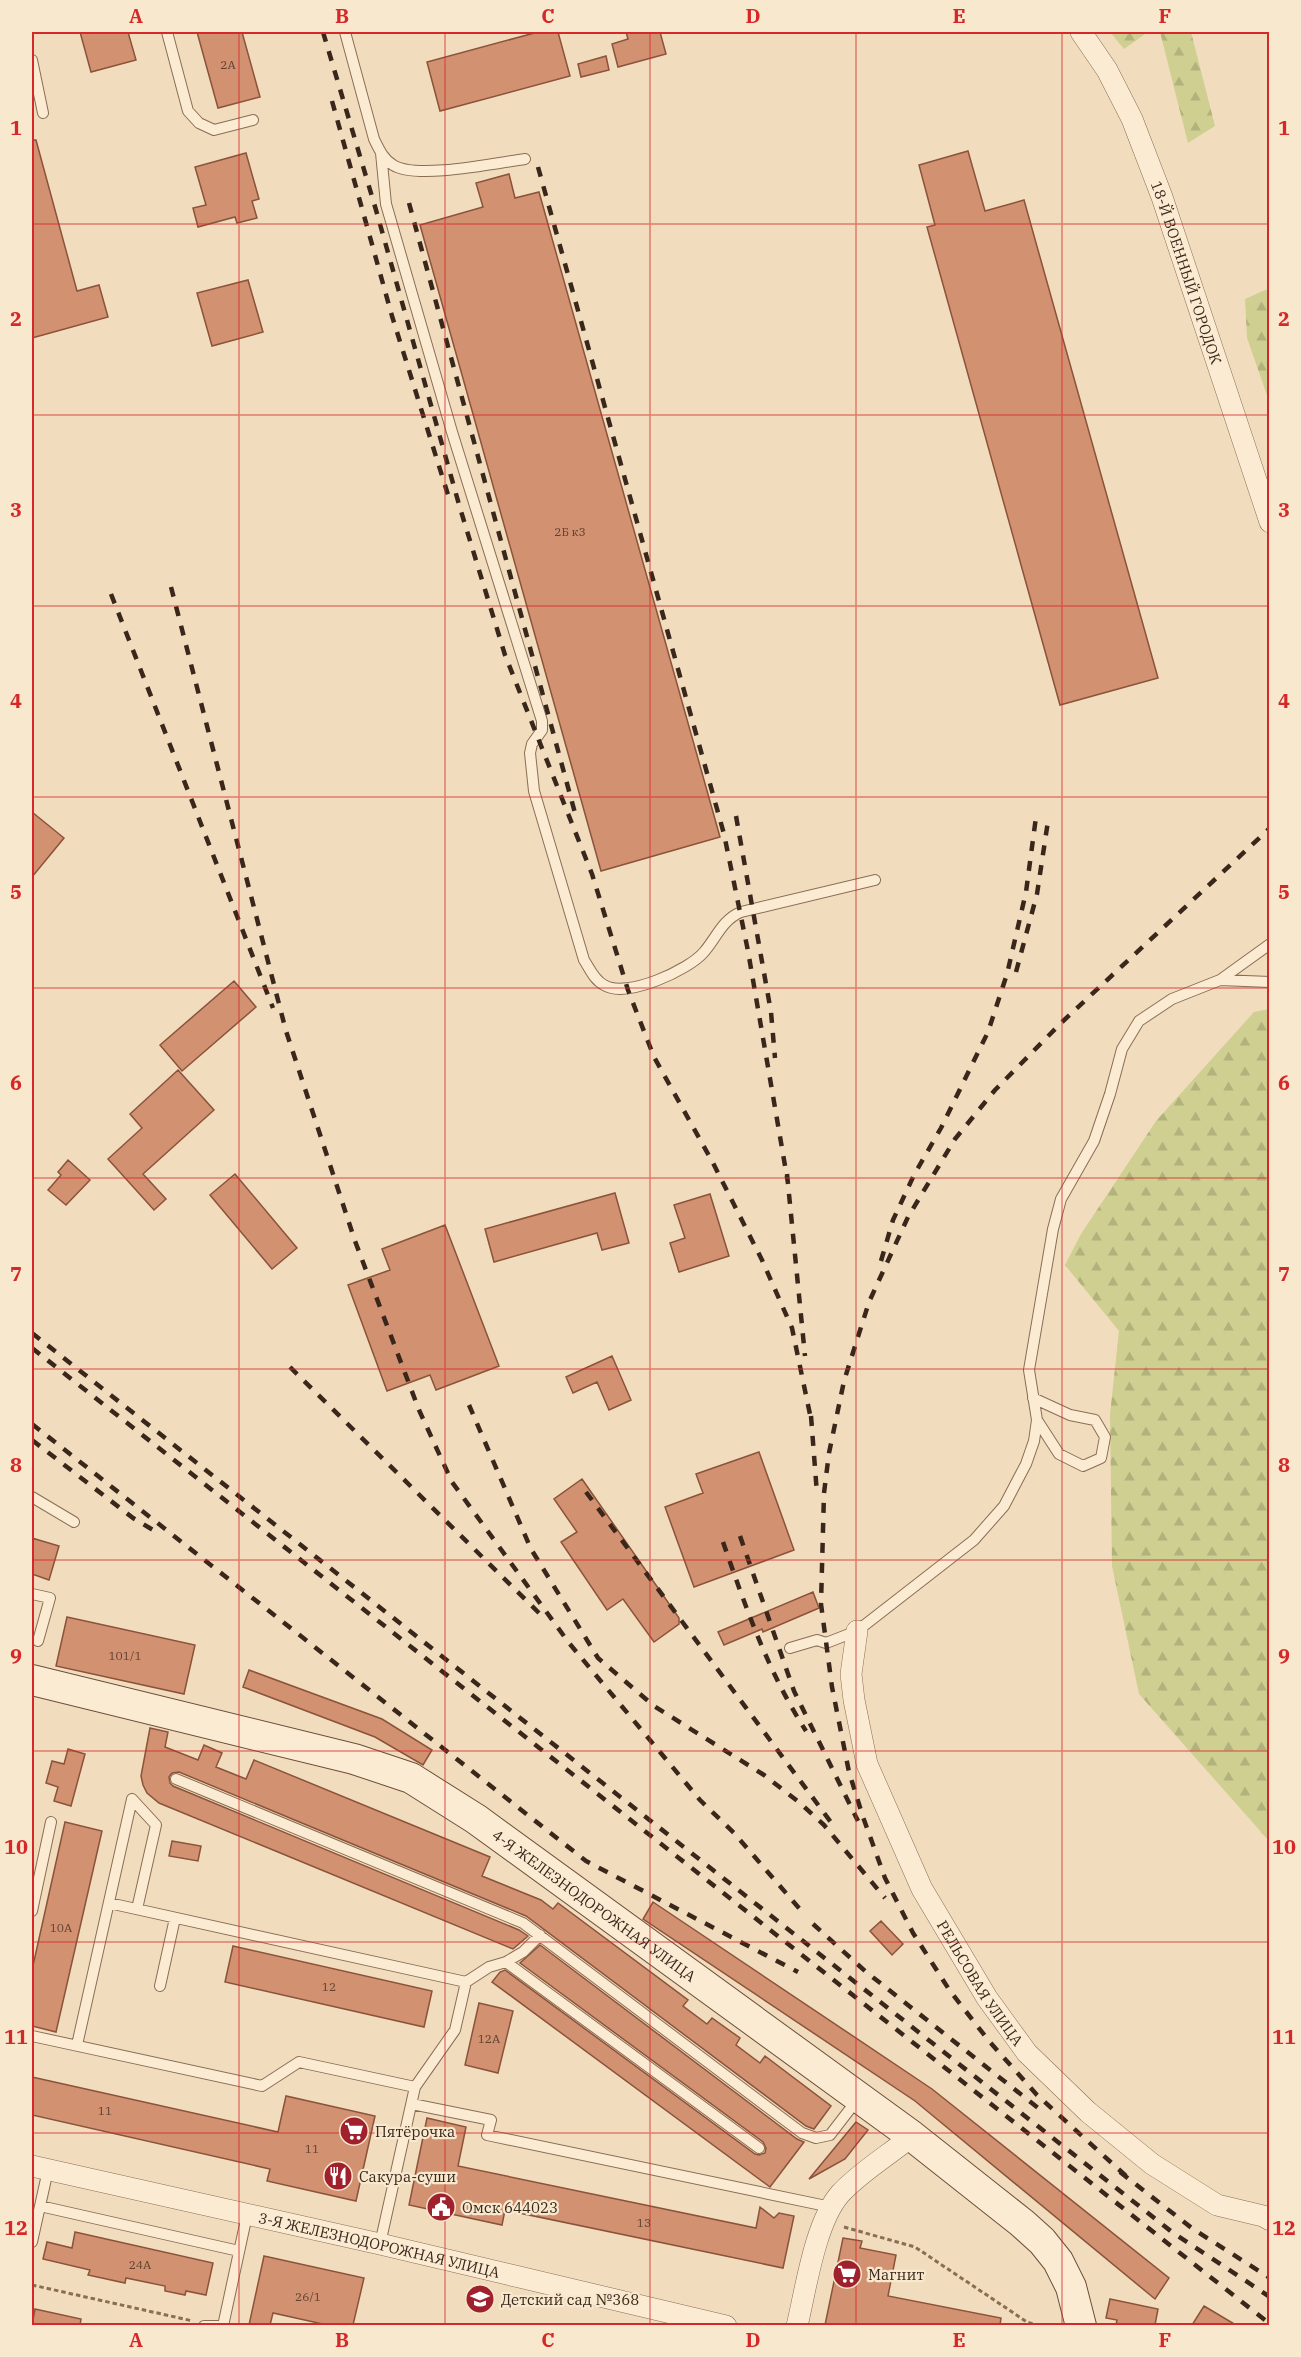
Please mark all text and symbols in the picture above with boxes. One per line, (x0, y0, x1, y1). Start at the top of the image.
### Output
text: A (129, 2, 143, 29)
text: B (335, 2, 349, 29)
text: C (541, 2, 555, 29)
text: D (745, 2, 761, 29)
text: E (952, 2, 966, 29)
text: F (1159, 2, 1171, 29)
house number: 2А (220, 57, 236, 72)
text: 1 (10, 114, 22, 141)
text: 1 (1278, 114, 1290, 141)
street label: 18-Й ВОЕННЫЙ ГОРОДОК (1147, 178, 1227, 367)
text: 2 (10, 305, 22, 332)
text: 2 (1278, 305, 1290, 332)
text: 3 (10, 496, 22, 523)
text: 3 (1278, 496, 1290, 523)
house number: 2Б к3 (554, 524, 586, 539)
text: 4 (10, 687, 22, 714)
text: 4 (1278, 687, 1290, 714)
text: 5 (10, 878, 22, 905)
text: 5 (1278, 878, 1290, 905)
text: 6 (10, 1069, 22, 1096)
text: 6 (1278, 1069, 1290, 1096)
text: 7 (10, 1260, 22, 1287)
text: 7 (1278, 1260, 1290, 1287)
text: 8 (10, 1451, 22, 1478)
text: 8 (1278, 1451, 1290, 1478)
text: 9 (10, 1642, 22, 1669)
text: 9 (1278, 1642, 1290, 1669)
house number: 101/1 (108, 1648, 142, 1663)
street label: 4-Я ЖЕЛЕЗНОДОРОЖНАЯ УЛИЦА (489, 1825, 701, 1986)
text: 10 (4, 1833, 28, 1860)
text: 10 (1272, 1833, 1296, 1860)
street label: РЕЛЬСОВАЯ УЛИЦА (933, 1917, 1028, 2050)
house number: 10А (50, 1920, 73, 1935)
house number: 12 (322, 1979, 336, 1994)
text: 11 (4, 2023, 28, 2050)
text: 11 (1272, 2023, 1296, 2050)
house number: 12А (478, 2031, 501, 2046)
house number: 11 (98, 2103, 112, 2118)
supermarket icon: Пятёрочка (338, 2115, 370, 2147)
place label: Пятёрочка (375, 2122, 455, 2141)
house number: 11 (305, 2141, 319, 2156)
restaurant icon: Сакура-суши (322, 2160, 354, 2192)
place label: Сакура-суши (359, 2167, 456, 2186)
public building icon: Омск 644023 (425, 2191, 457, 2223)
place label: Омск 644023 (462, 2198, 558, 2217)
street label: 3-Я ЖЕЛЕЗНОДОРОЖНАЯ УЛИЦА (257, 2208, 503, 2282)
text: 12 (4, 2214, 28, 2241)
text: 12 (1272, 2214, 1296, 2241)
house number: 13 (637, 2215, 651, 2230)
house number: 24А (129, 2257, 152, 2272)
supermarket icon: Магнит (831, 2258, 863, 2290)
place label: Магнит (868, 2265, 924, 2284)
school or university icon: Детский сад №368 (464, 2283, 496, 2315)
house number: 26/1 (295, 2289, 321, 2304)
place label: Детский сад №368 (501, 2290, 639, 2309)
text: A (129, 2326, 143, 2353)
text: B (335, 2326, 349, 2353)
text: C (541, 2326, 555, 2353)
text: D (745, 2326, 761, 2353)
text: E (952, 2326, 966, 2353)
text: F (1159, 2326, 1171, 2353)

